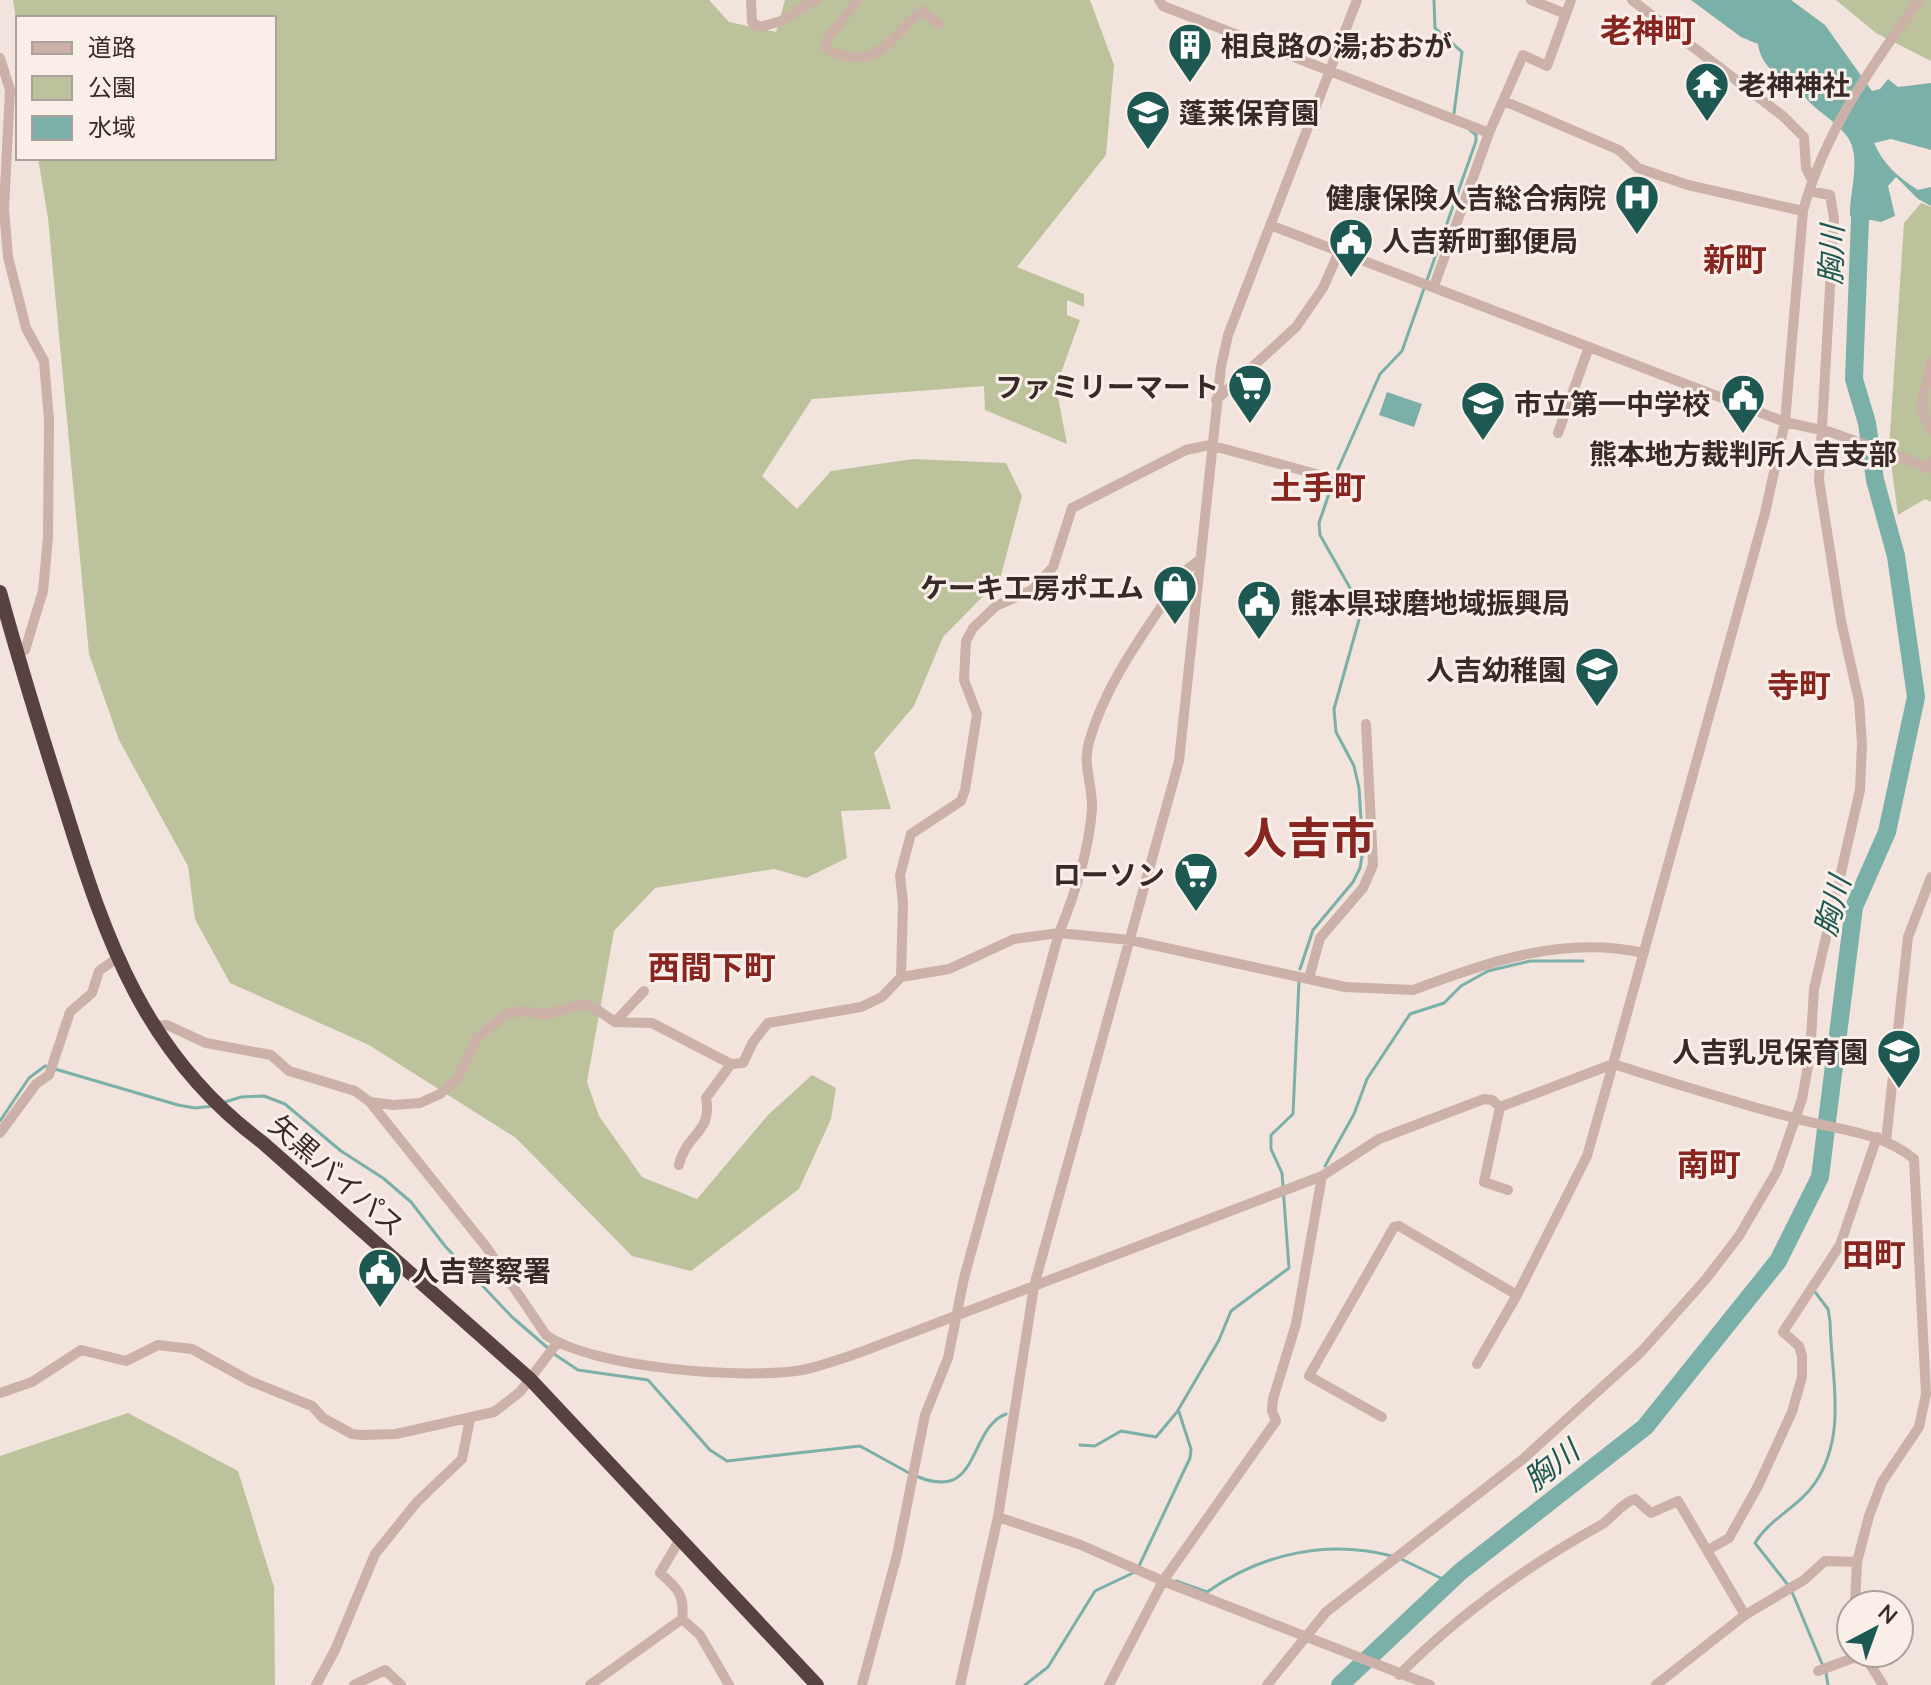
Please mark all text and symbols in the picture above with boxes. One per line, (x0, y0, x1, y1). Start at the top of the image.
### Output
district label: 老神町 (1600, 10, 1696, 50)
legend (16, 16, 276, 160)
building icon: 相良路の湯;おおが (1166, 21, 1214, 84)
place label: 相良路の湯;おおが (1221, 28, 1452, 63)
text: 道路 (88, 32, 136, 62)
temple icon: 老神神社 (1683, 60, 1731, 123)
place label: 老神神社 (1738, 67, 1850, 102)
text: 公園 (88, 72, 136, 102)
school or university icon: 蓬莱保育園 (1124, 88, 1172, 151)
place label: 蓬莱保育園 (1179, 95, 1319, 130)
text: 水域 (88, 112, 136, 142)
hospital icon: 健康保険人吉総合病院 (1613, 173, 1661, 236)
place label: 健康保険人吉総合病院 (1326, 180, 1606, 215)
public building icon: 人吉新町郵便局 (1327, 216, 1375, 279)
water label: 胸川 (1811, 221, 1851, 286)
place label: 人吉新町郵便局 (1382, 223, 1578, 258)
district label: 新町 (1703, 239, 1767, 279)
supermarket icon: ファミリーマート (1226, 362, 1274, 425)
place label: ファミリーマート (995, 369, 1219, 404)
public building icon: 熊本地方裁判所人吉支部 (1719, 372, 1767, 435)
school or university icon: 市立第一中学校 (1459, 379, 1507, 442)
place label: 市立第一中学校 (1514, 386, 1710, 421)
place label: 熊本地方裁判所人吉支部 (1589, 436, 1897, 471)
district label: 土手町 (1270, 467, 1366, 507)
shop icon: ケーキ工房ポエム (1151, 563, 1199, 626)
place label: ケーキ工房ポエム (920, 570, 1144, 605)
public building icon: 熊本県球磨地域振興局 (1235, 578, 1283, 641)
place label: 熊本県球磨地域振興局 (1290, 585, 1570, 620)
school or university icon: 人吉幼稚園 (1573, 645, 1621, 708)
place label: 人吉幼稚園 (1426, 652, 1566, 687)
district label: 寺町 (1767, 665, 1831, 705)
district label: 人吉市 (1243, 810, 1375, 865)
supermarket icon: ローソン (1172, 850, 1220, 913)
place label: ローソン (1053, 857, 1165, 892)
water label: 胸川 (1806, 869, 1859, 940)
district label: 西間下町 (648, 947, 776, 987)
school or university icon: 人吉乳児保育園 (1875, 1027, 1923, 1090)
place label: 人吉乳児保育園 (1672, 1034, 1868, 1069)
street label: 矢黒バイパス (262, 1107, 412, 1243)
district label: 南町 (1677, 1144, 1741, 1184)
district label: 田町 (1842, 1234, 1906, 1274)
public building icon: 人吉警察署 (356, 1246, 404, 1309)
place label: 人吉警察署 (411, 1253, 551, 1288)
water label: 胸川 (1516, 1430, 1589, 1498)
north arrow (1835, 1589, 1915, 1669)
text: N (1873, 1598, 1904, 1630)

